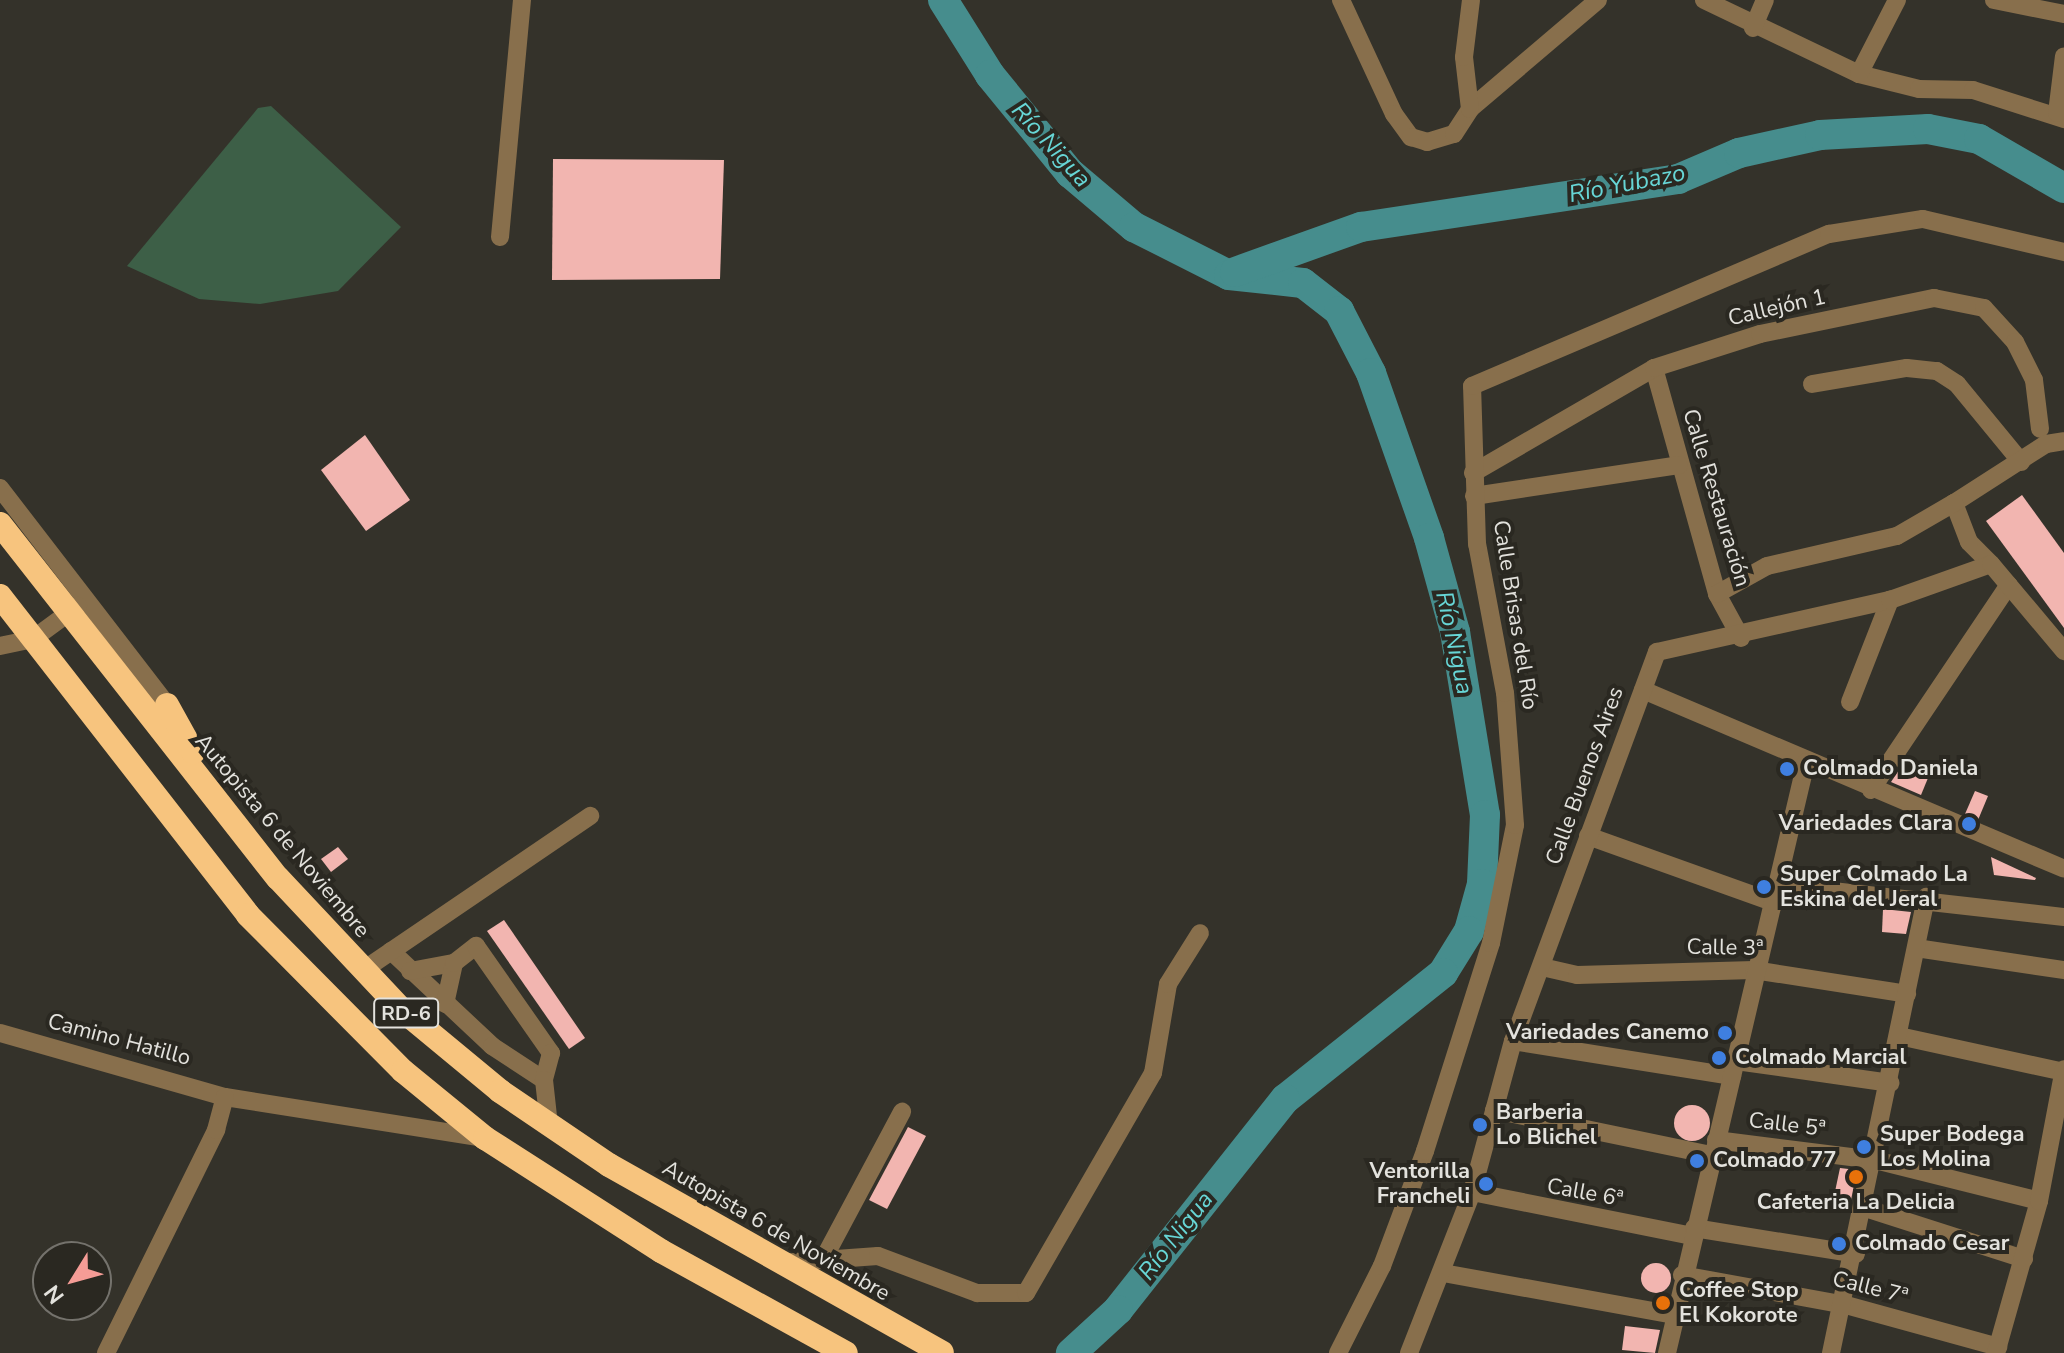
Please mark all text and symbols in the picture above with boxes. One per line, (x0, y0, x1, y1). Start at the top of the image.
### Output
water label: Río Nigua (1005, 96, 1097, 194)
water label: Río Yubazo (1566, 159, 1688, 209)
street label: Callejón 1 (1726, 284, 1828, 332)
street label: Calle Restauración (1676, 406, 1756, 590)
street label: Calle Brisas del Río (1487, 518, 1543, 712)
water label: Río Nigua (1429, 589, 1479, 697)
street label: Calle Buenos Aires (1541, 683, 1629, 869)
street label: Autopista 6 de Noviembre (189, 729, 375, 943)
place label: Colmado Daniela (1803, 756, 1978, 782)
marker: Colmado Daniela (1778, 760, 1796, 778)
place label: Variedades Clara (1779, 811, 1953, 837)
marker: Variedades Clara (1960, 815, 1978, 833)
place label: Super Colmado La Eskina del Jeral (1780, 861, 1968, 912)
marker: Super Colmado La Eskina del Jeral (1755, 878, 1773, 896)
street label: Calle 3ª (1686, 934, 1764, 962)
road number: RD-6 (372, 997, 440, 1029)
street label: Camino Hatillo (45, 1008, 193, 1072)
place label: Variedades Canemo (1506, 1020, 1709, 1046)
marker: Variedades Canemo (1716, 1024, 1734, 1042)
place label: Colmado Marcial (1735, 1045, 1907, 1071)
marker: Colmado Marcial (1710, 1049, 1728, 1067)
place label: Barberia Lo Blichel (1496, 1099, 1597, 1150)
street label: Calle 5ª (1747, 1107, 1827, 1143)
marker: Barberia Lo Blichel (1471, 1116, 1489, 1134)
place label: Super Bodega Los Molina (1880, 1121, 2025, 1172)
marker: Super Bodega Los Molina (1855, 1138, 1873, 1156)
place label: Colmado 77 (1713, 1148, 1836, 1174)
marker: Colmado 77 (1688, 1152, 1706, 1170)
street label: Autopista 6 de Noviembre (658, 1155, 894, 1307)
place label: Ventorilla Francheli (1370, 1158, 1470, 1210)
marker: Cafeteria La Delicia (1847, 1168, 1865, 1186)
street label: Calle 6ª (1545, 1173, 1625, 1213)
marker: Ventorilla Francheli (1477, 1175, 1495, 1193)
water label: Río Nigua (1132, 1186, 1220, 1286)
place label: Cafeteria La Delicia (1757, 1190, 1955, 1216)
place label: Colmado Cesar (1855, 1231, 2009, 1257)
marker: Colmado Cesar (1830, 1235, 1848, 1253)
north arrow (32, 1241, 112, 1321)
street label: Calle 7ª (1830, 1266, 1910, 1310)
place label: Coffee Stop El Kokorote (1679, 1277, 1799, 1328)
text: N (37, 1279, 71, 1310)
marker: Coffee Stop El Kokorote (1654, 1294, 1672, 1312)

